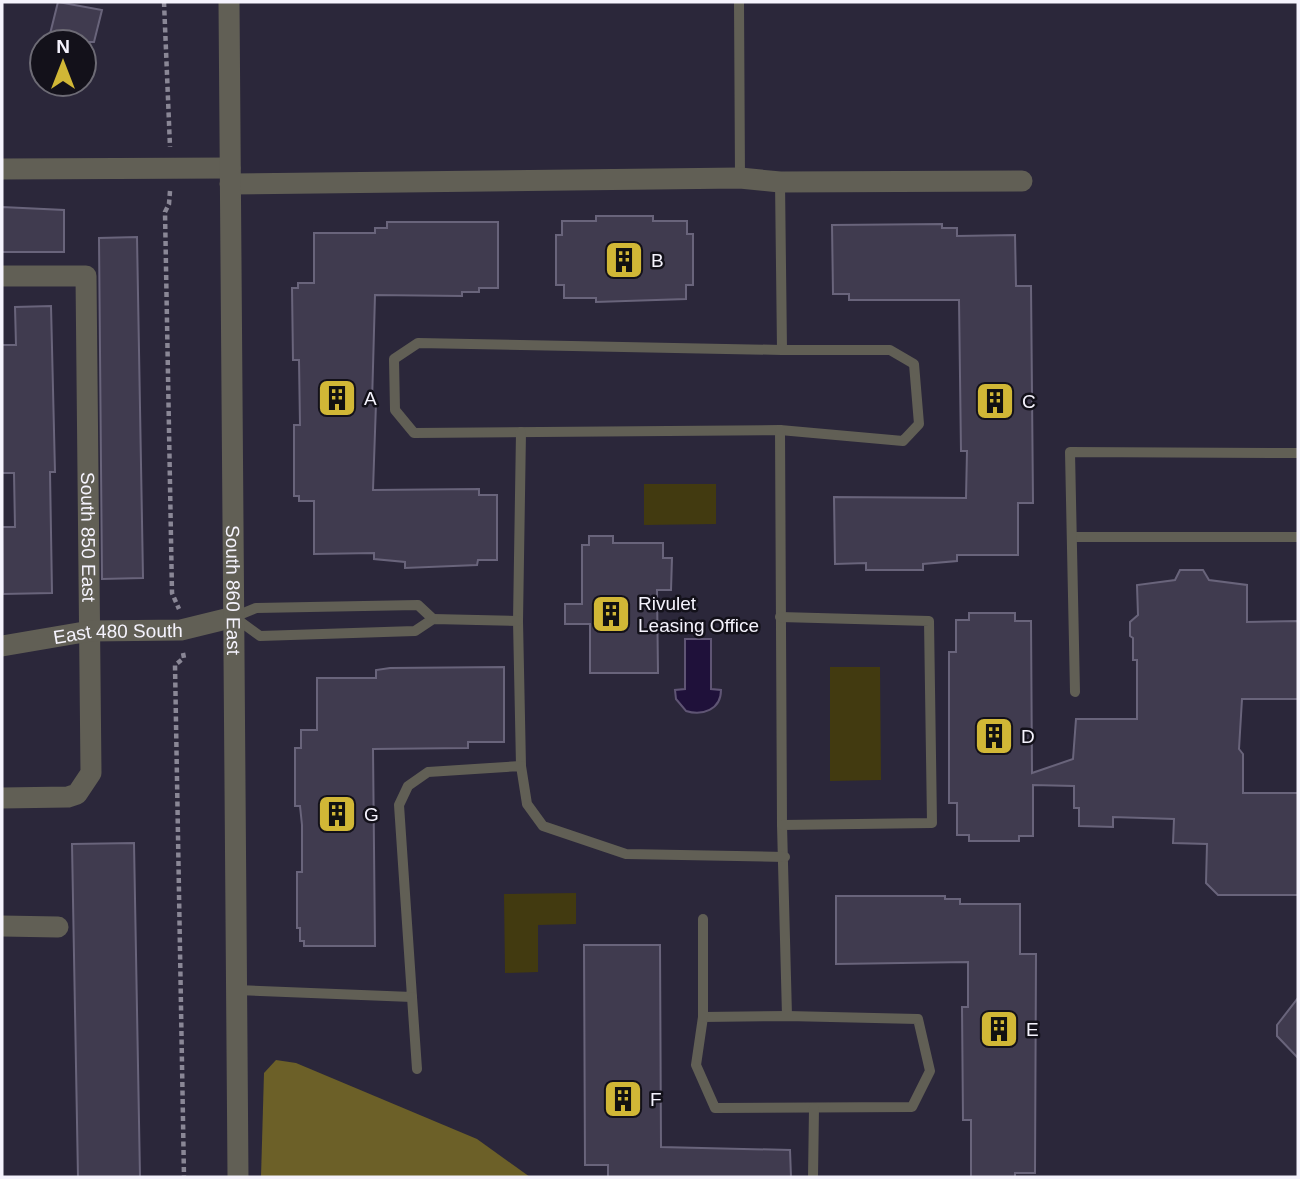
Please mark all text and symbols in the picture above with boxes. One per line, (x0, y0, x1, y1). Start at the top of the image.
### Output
north arrow (28, 28, 98, 98)
text: N (56, 36, 70, 57)
building icon: B (603, 239, 645, 281)
place label: B (651, 250, 664, 271)
building icon: A (316, 377, 358, 419)
building icon: C (974, 380, 1016, 422)
place label: A (364, 388, 377, 409)
place label: C (1022, 391, 1036, 412)
street label: South 850 East (77, 472, 99, 603)
street label: South 860 East (222, 525, 244, 656)
building icon: Rivulet Leasing Office (590, 593, 632, 635)
place label: Rivulet Leasing Office (638, 593, 759, 636)
street label: East 480 South (52, 620, 183, 648)
building icon: D (973, 715, 1015, 757)
place label: D (1021, 726, 1035, 747)
building icon: G (316, 793, 358, 835)
place label: G (364, 804, 379, 825)
building icon: E (978, 1008, 1020, 1050)
place label: E (1026, 1019, 1039, 1040)
building icon: F (602, 1078, 644, 1120)
place label: F (650, 1089, 662, 1110)

